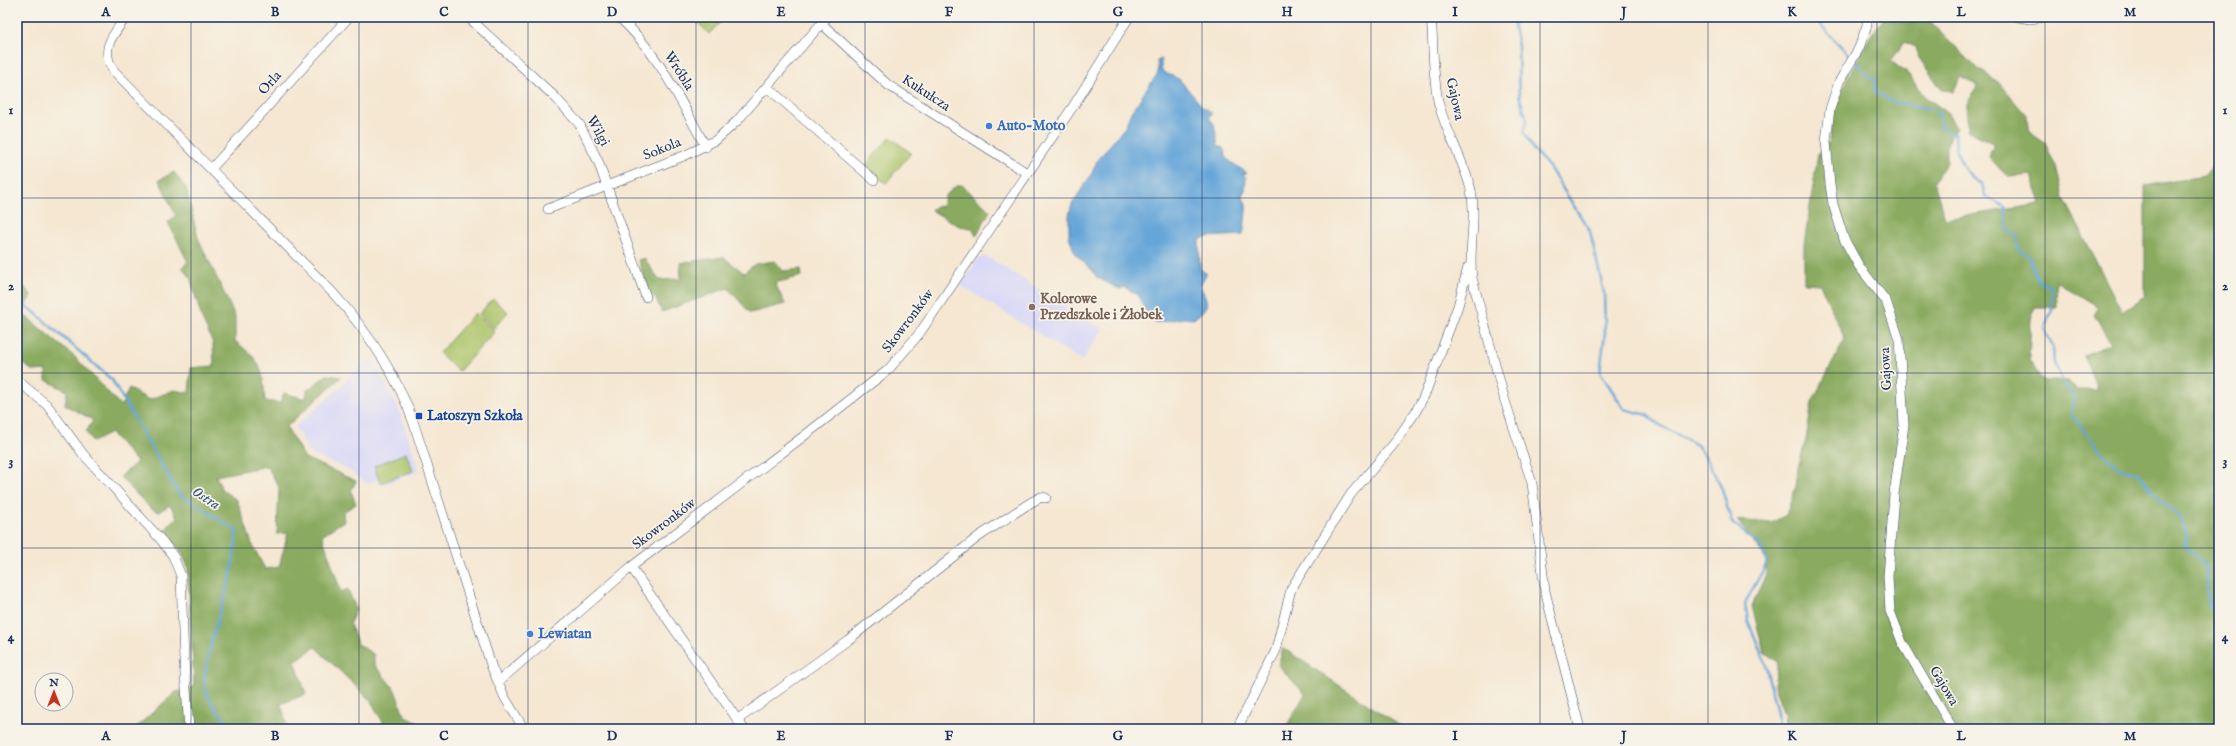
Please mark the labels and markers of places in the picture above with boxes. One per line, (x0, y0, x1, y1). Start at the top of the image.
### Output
place label: Auto-Moto (996, 117, 1066, 135)
marker: Auto-Moto (984, 121, 994, 131)
place label: Kolorowe Przedszkole i Żłobek (1040, 290, 1163, 324)
marker: Kolorowe Przedszkole i Żłobek (1027, 302, 1037, 312)
place label: Latoszyn Szkoła (427, 407, 523, 425)
marker: Latoszyn Szkoła (414, 411, 424, 421)
place label: Lewiatan (538, 625, 592, 643)
marker: Lewiatan (525, 629, 535, 639)

